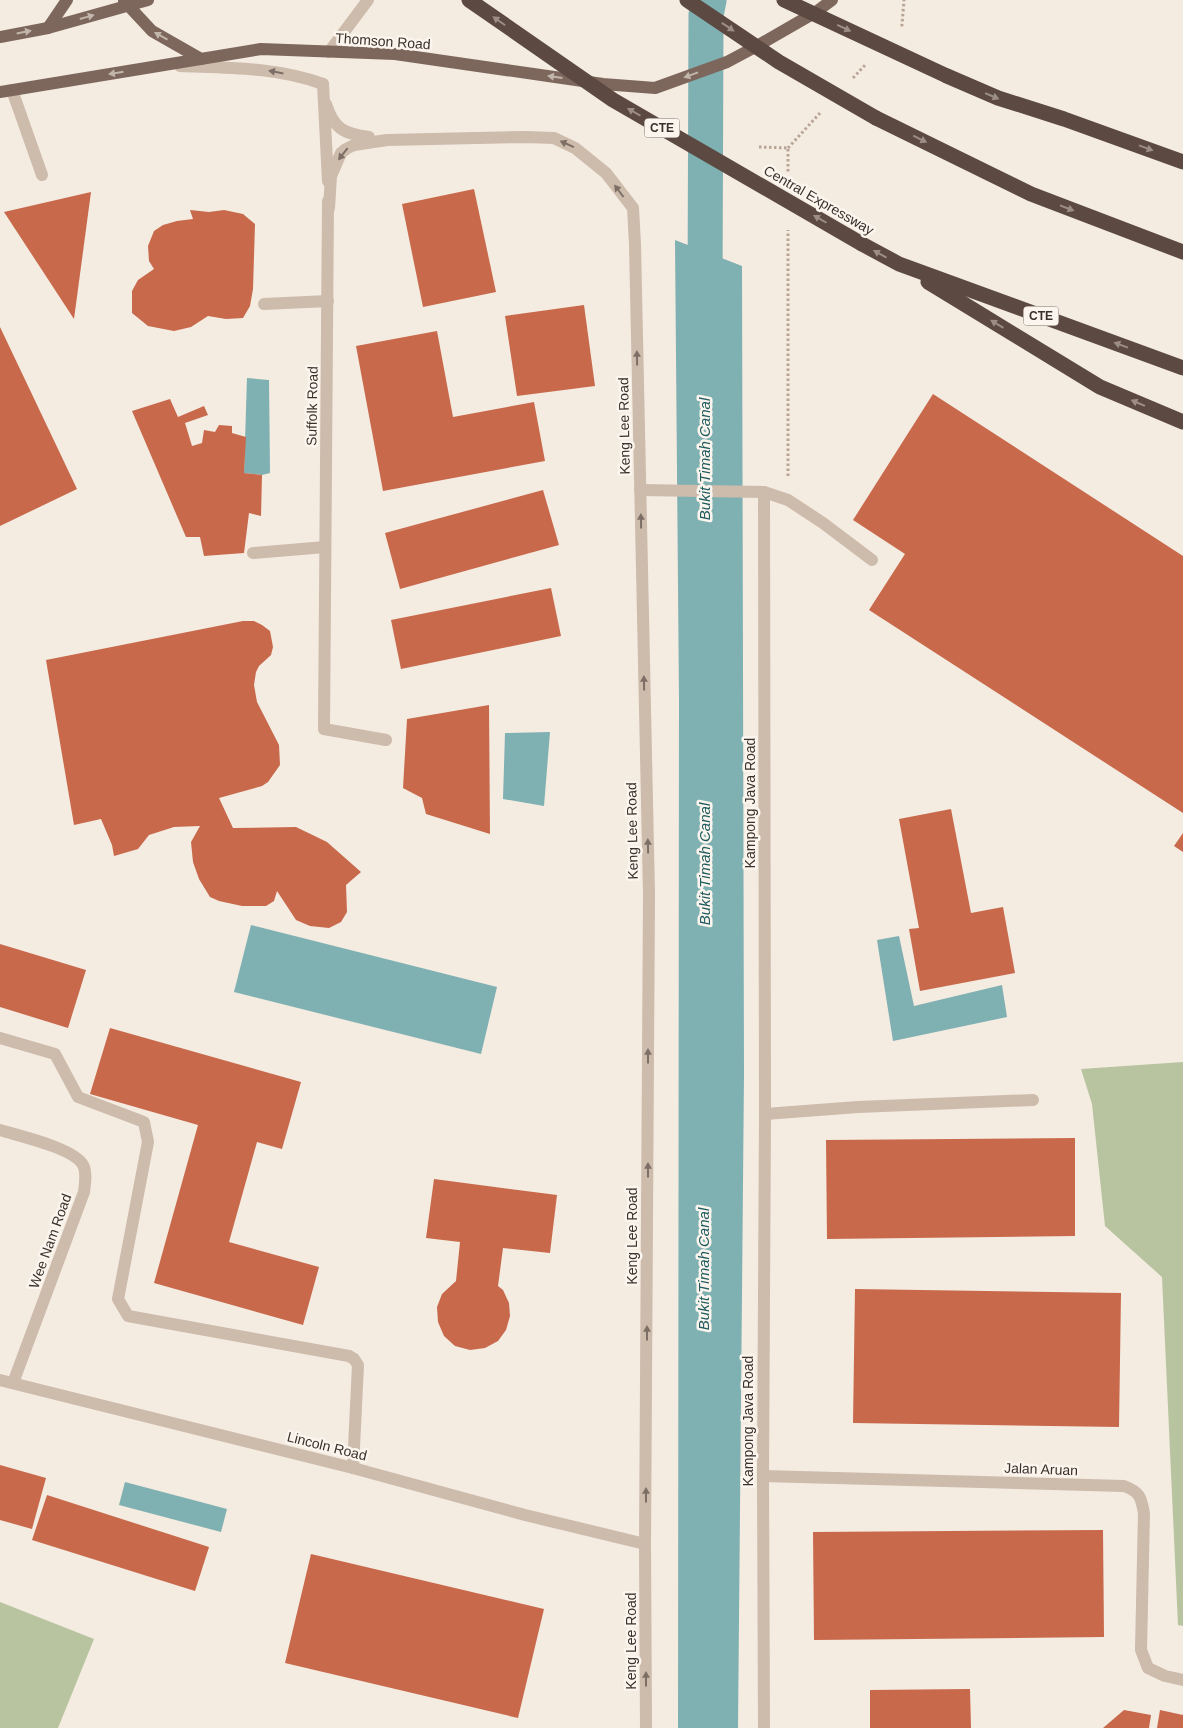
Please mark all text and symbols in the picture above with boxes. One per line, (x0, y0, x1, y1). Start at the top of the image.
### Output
one-way arrow (80, 12, 95, 20)
one-way arrow (492, 16, 506, 26)
one-way arrow (721, 22, 734, 32)
one-way arrow (837, 24, 851, 32)
one-way arrow (16, 28, 32, 36)
street label: Thomson Road (335, 30, 431, 52)
one-way arrow (155, 31, 168, 40)
one-way arrow (268, 68, 283, 76)
one-way arrow (108, 69, 124, 77)
one-way arrow (683, 71, 698, 79)
one-way arrow (547, 73, 563, 81)
one-way arrow (985, 92, 999, 100)
one-way arrow (627, 107, 640, 116)
road number: CTE (644, 119, 680, 138)
one-way arrow (913, 135, 927, 143)
one-way arrow (560, 140, 574, 148)
one-way arrow (1138, 145, 1153, 152)
one-way arrow (338, 147, 348, 161)
street label: Central Expressway (761, 162, 877, 238)
one-way arrow (614, 185, 625, 198)
one-way arrow (1060, 204, 1075, 212)
one-way arrow (813, 215, 826, 224)
one-way arrow (873, 250, 888, 258)
road number: CTE (1024, 306, 1058, 326)
one-way arrow (990, 319, 1003, 328)
one-way arrow (1113, 341, 1128, 349)
one-way arrow (633, 350, 641, 366)
street label: Suffolk Road (303, 366, 321, 446)
street label: Keng Lee Road (615, 377, 633, 475)
water label: Bukit Timah Canal (696, 397, 713, 520)
one-way arrow (1131, 398, 1145, 406)
one-way arrow (637, 512, 645, 528)
one-way arrow (640, 675, 648, 691)
street label: Kampong Java Road (742, 738, 758, 868)
street label: Keng Lee Road (623, 782, 641, 880)
water label: Bukit Timah Canal (696, 802, 713, 925)
one-way arrow (643, 837, 651, 853)
one-way arrow (644, 1047, 652, 1063)
one-way arrow (644, 1162, 652, 1178)
street label: Keng Lee Road (624, 1187, 640, 1285)
street label: Wee Nam Road (25, 1192, 75, 1290)
water label: Bukit Timah Canal (695, 1207, 712, 1330)
one-way arrow (643, 1325, 651, 1341)
street label: Kampong Java Road (740, 1356, 756, 1486)
street label: Lincoln Road (285, 1428, 369, 1464)
street label: Jalan Aruan (1004, 1460, 1078, 1478)
one-way arrow (642, 1487, 650, 1503)
street label: Keng Lee Road (623, 1592, 639, 1690)
one-way arrow (642, 1671, 650, 1687)

